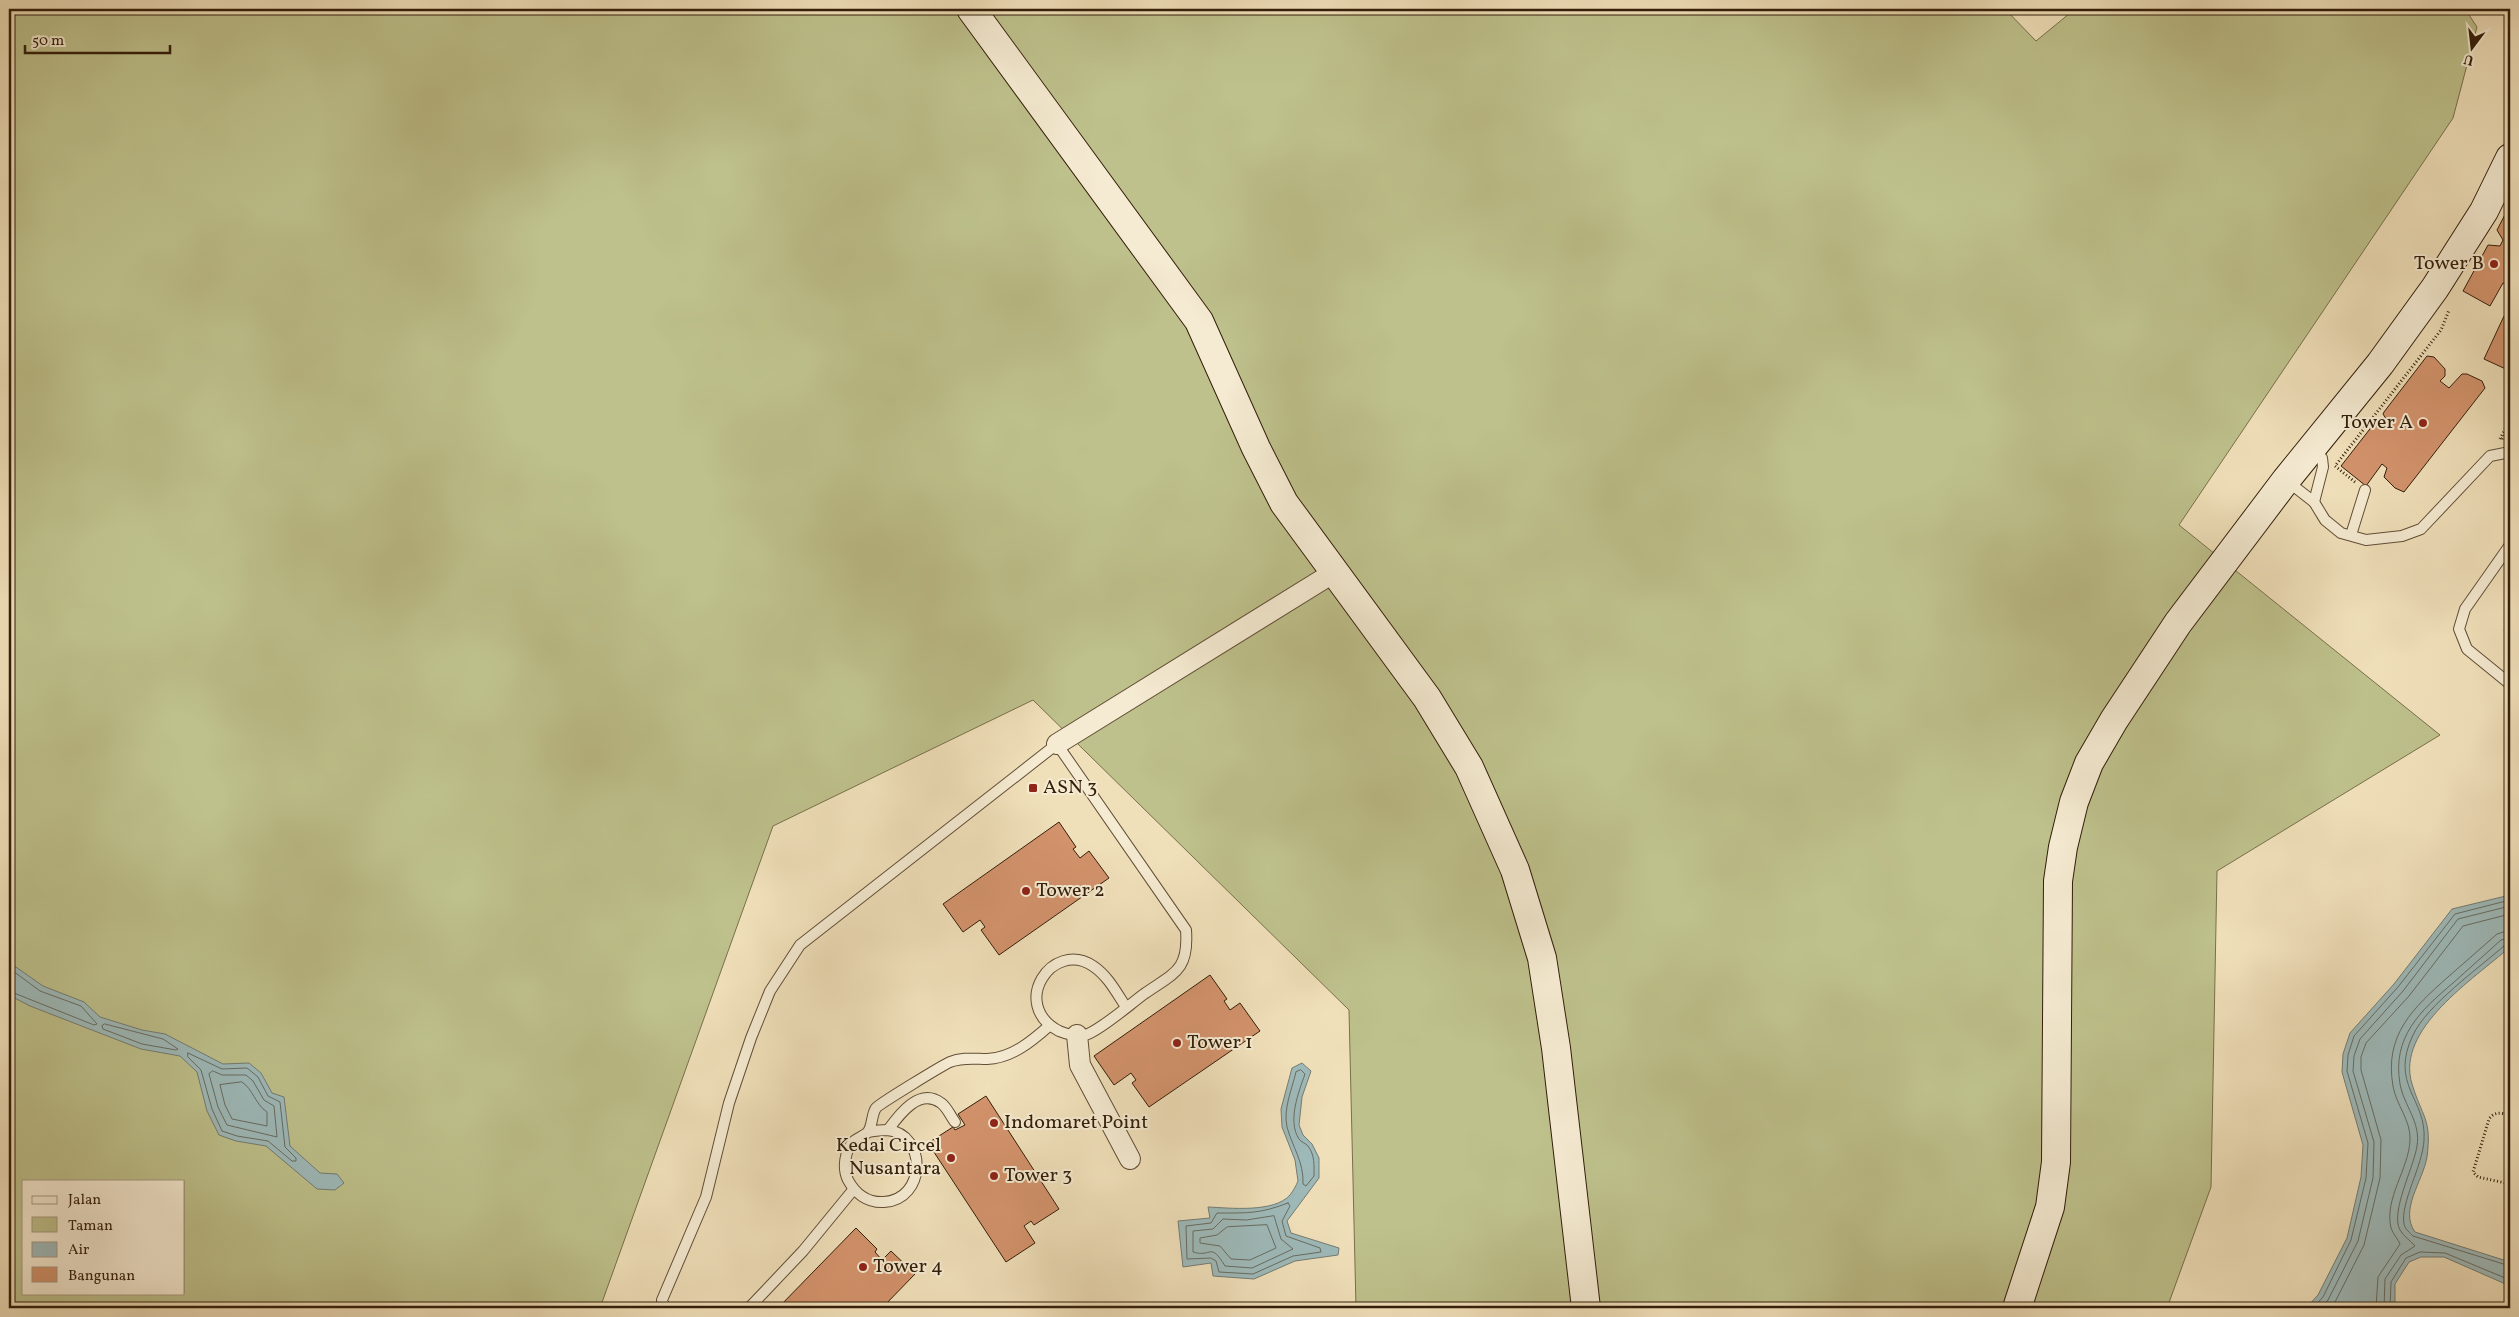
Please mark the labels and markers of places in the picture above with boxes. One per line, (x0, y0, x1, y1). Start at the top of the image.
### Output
place label: Tower B (2414, 250, 2484, 278)
marker: Tower B (2488, 258, 2500, 270)
place label: Tower A (2341, 409, 2413, 437)
marker: Tower A (2417, 417, 2429, 429)
place label: ASN 3 (1043, 774, 1097, 802)
marker: ASN 3 (1027, 782, 1039, 794)
place label: Tower 2 (1036, 877, 1105, 905)
marker: Tower 2 (1020, 885, 1032, 897)
place label: Tower 1 (1187, 1029, 1253, 1057)
marker: Tower 1 (1171, 1037, 1183, 1049)
place label: Indomaret Point (1004, 1109, 1148, 1137)
marker: Indomaret Point (988, 1117, 1000, 1129)
place label: Kedai Circel Nusantara (836, 1132, 941, 1183)
marker: Kedai Circel Nusantara (945, 1152, 957, 1164)
place label: Tower 3 (1004, 1162, 1072, 1190)
marker: Tower 3 (988, 1170, 1000, 1182)
place label: Tower 4 (873, 1253, 943, 1281)
marker: Tower 4 (857, 1261, 869, 1273)

